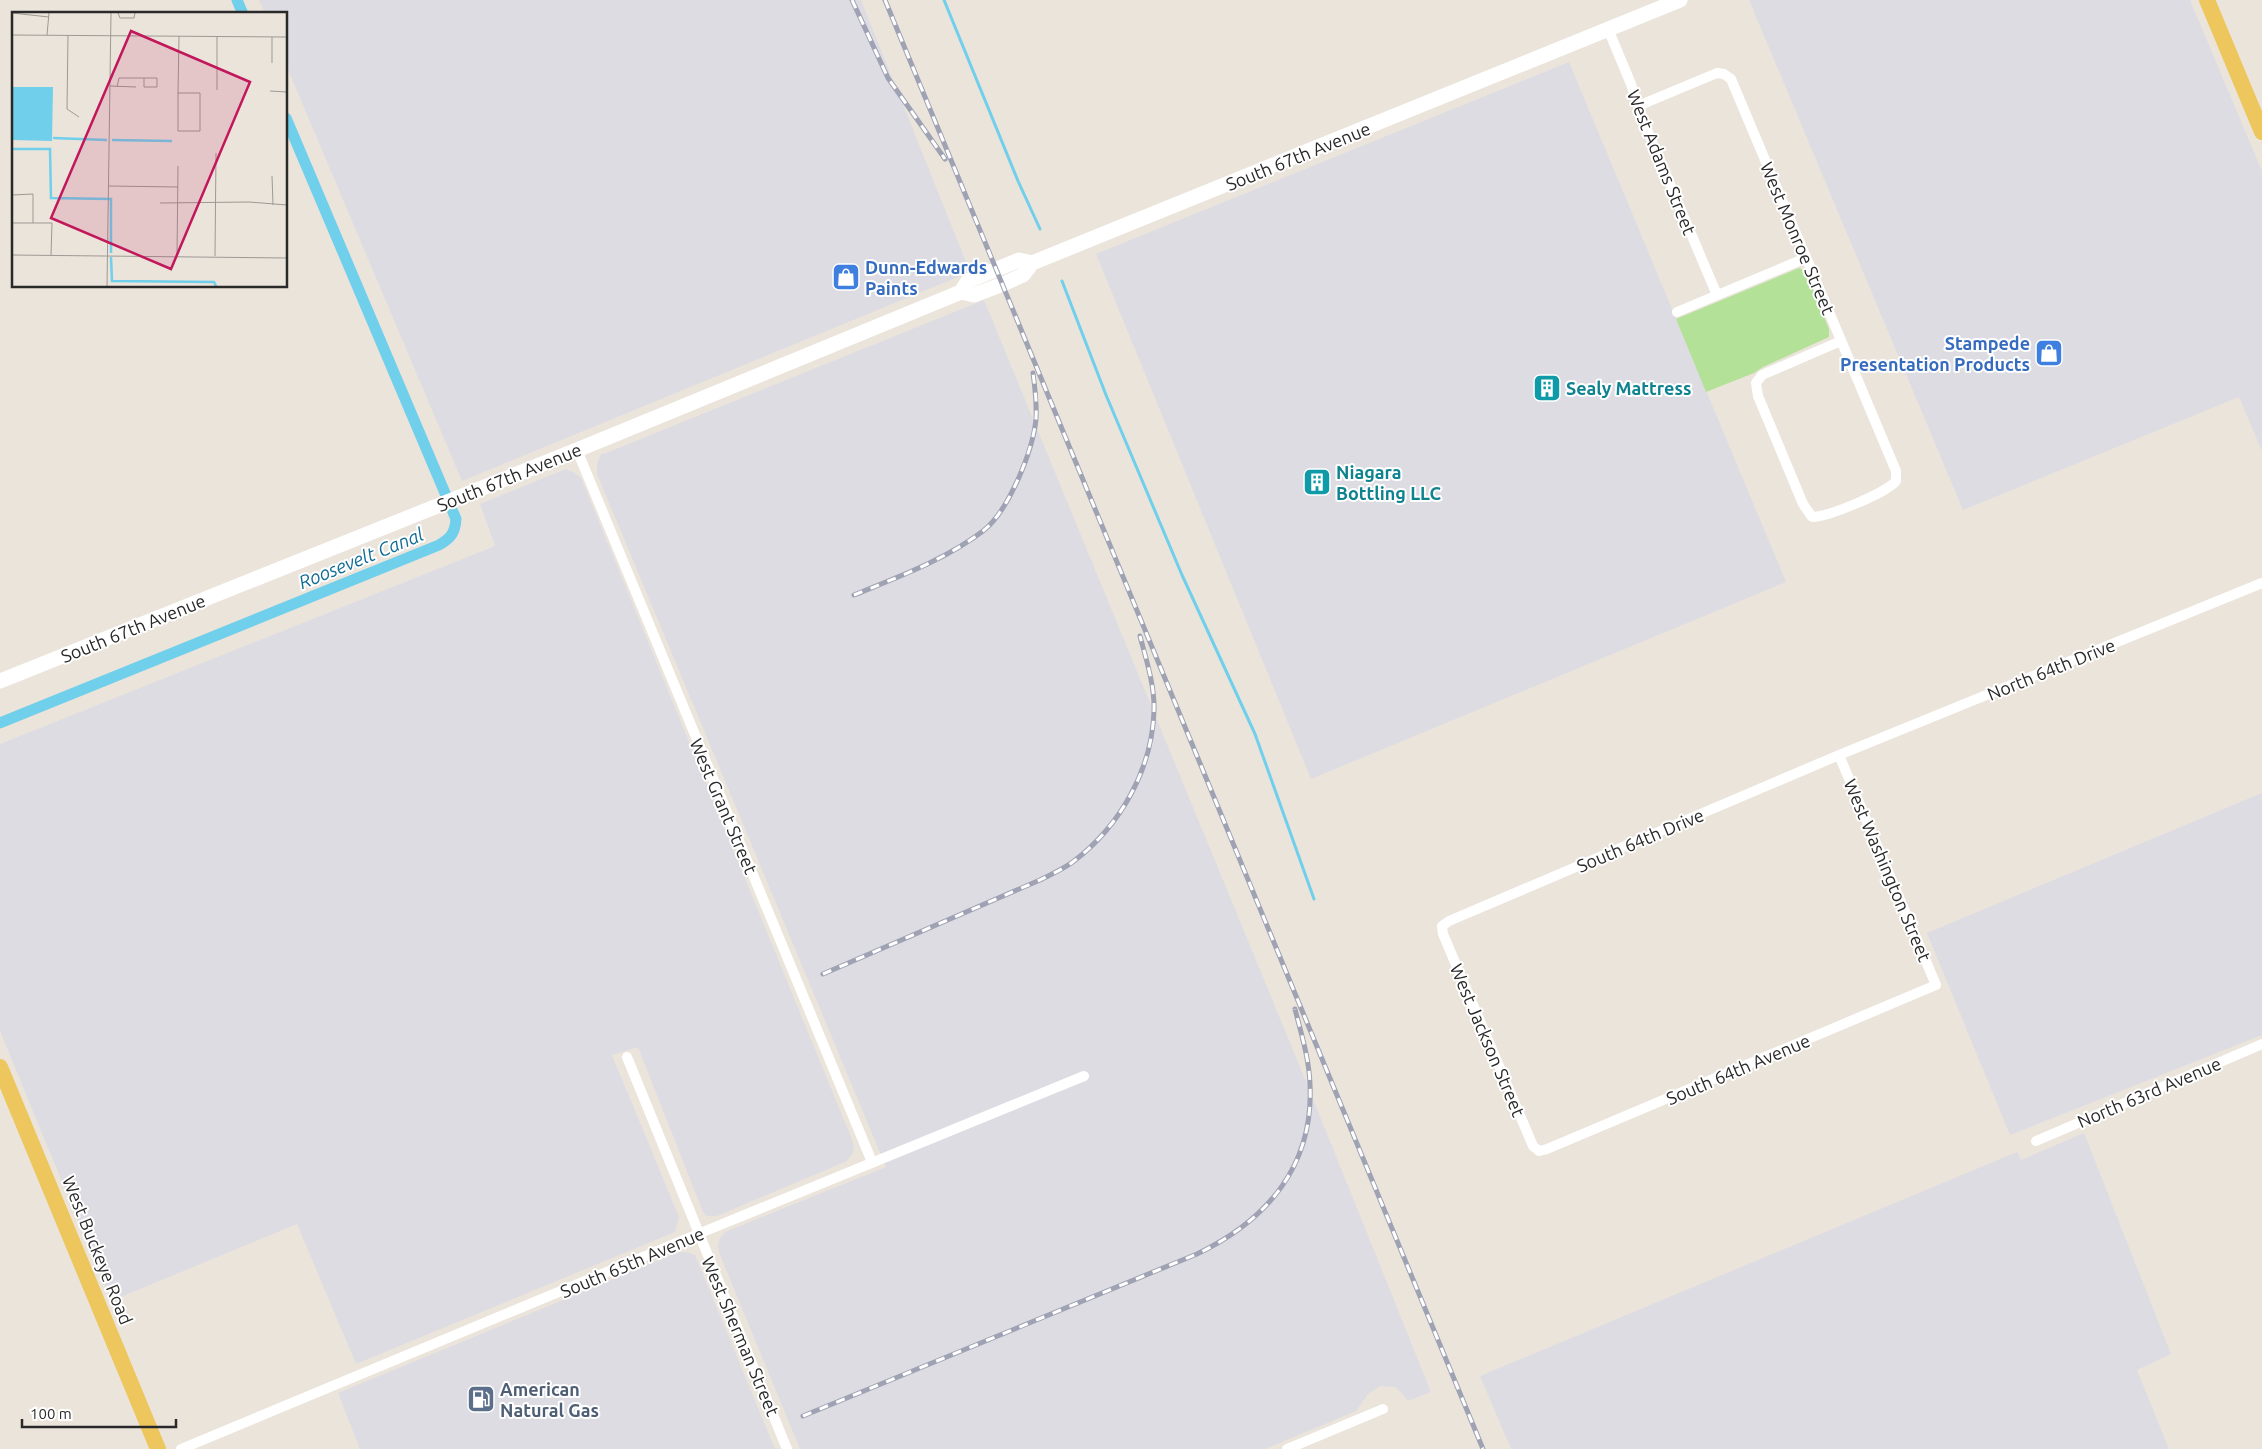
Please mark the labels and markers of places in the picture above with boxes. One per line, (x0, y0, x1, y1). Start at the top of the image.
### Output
place label: Dunn-Edwards Paints (865, 257, 987, 298)
shop icon: Dunn-Edwards Paints (831, 262, 861, 292)
place label: Stampede Presentation Products (1840, 333, 2030, 374)
shop icon: Stampede Presentation Products (2034, 338, 2064, 368)
building icon: Sealy Mattress (1532, 373, 1562, 403)
place label: Sealy Mattress (1566, 378, 1691, 398)
place label: Niagara Bottling LLC (1336, 462, 1442, 503)
building icon: Niagara Bottling LLC (1302, 467, 1332, 497)
place label: American Natural Gas (500, 1379, 599, 1420)
fuel station icon: American Natural Gas (466, 1384, 496, 1414)

